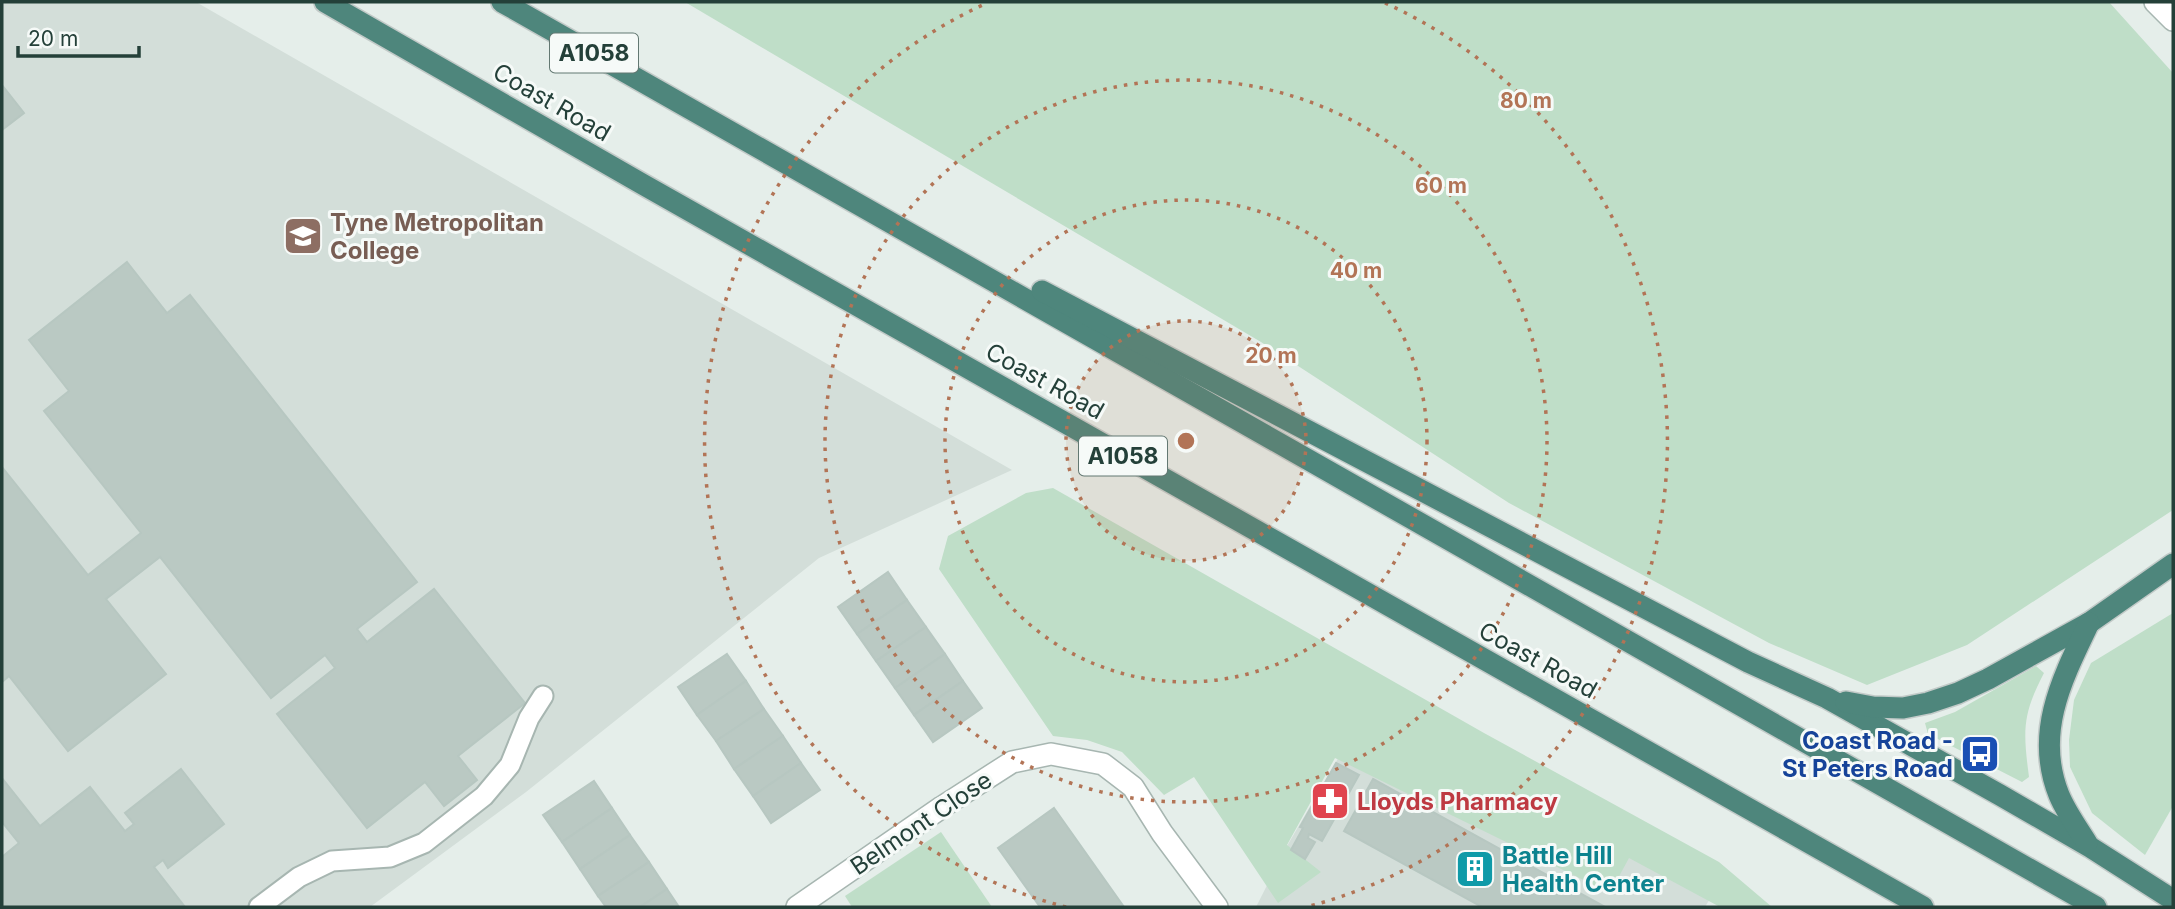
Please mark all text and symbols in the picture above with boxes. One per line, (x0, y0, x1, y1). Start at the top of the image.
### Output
scale bar (18, 14, 138, 58)
text: 20 m (28, 26, 78, 51)
road number: A1058 (550, 34, 638, 72)
street label: Coast Road (488, 57, 616, 147)
text: 80 m (1500, 88, 1552, 113)
text: 60 m (1415, 173, 1467, 198)
place label: Tyne Metropolitan College (330, 208, 544, 265)
school or university icon: Tyne Metropolitan College (282, 215, 324, 257)
text: 40 m (1330, 258, 1382, 283)
street label: Coast Road (981, 337, 1109, 425)
text: 20 m (1245, 343, 1297, 368)
centre of rings (1174, 429, 1198, 453)
road number: A1058 (1079, 436, 1167, 476)
street label: Coast Road (1474, 616, 1602, 704)
place label: Coast Road - St Peters Road (1782, 726, 1953, 783)
bus stop icon: Coast Road - St Peters Road (1959, 733, 2001, 775)
street label: Belmont Close (845, 765, 997, 881)
pharmacy icon: Lloyds Pharmacy (1309, 780, 1351, 822)
place label: Lloyds Pharmacy (1357, 787, 1559, 816)
place label: Battle Hill Health Center (1502, 841, 1665, 898)
building icon: Battle Hill Health Center (1454, 848, 1496, 890)

